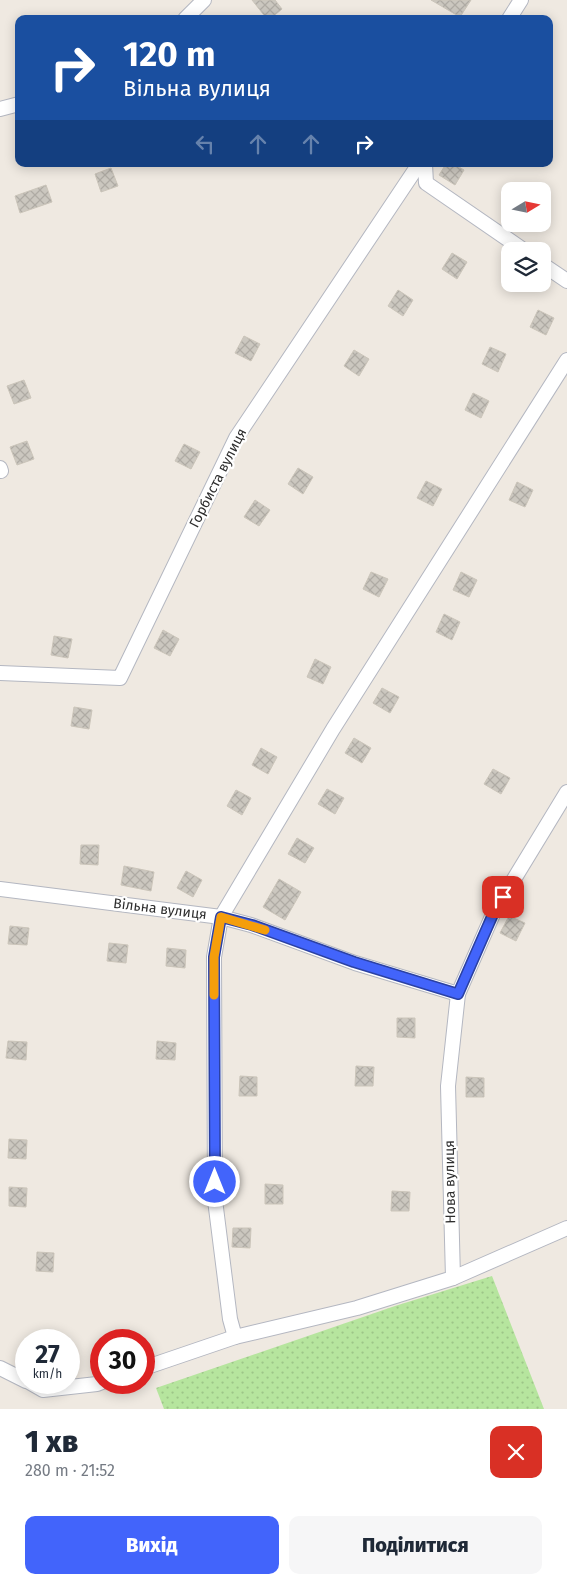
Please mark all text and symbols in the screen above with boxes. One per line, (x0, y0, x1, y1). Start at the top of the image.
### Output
text: 120 m (123, 33, 216, 75)
icon: right (40, 35, 105, 100)
text: Вільна вулиця (123, 75, 271, 102)
icon: left (191, 130, 219, 158)
icon: ahead (244, 130, 272, 158)
icon: ahead (297, 130, 325, 158)
icon: right (350, 130, 378, 158)
north arrow (501, 182, 551, 232)
map controls (501, 182, 551, 292)
button: layers (501, 242, 551, 292)
street label: Горбиста вулиця (186, 425, 250, 531)
pin (482, 876, 524, 918)
icon: arrive (489, 883, 517, 911)
street label: Вільна вулиця (112, 895, 208, 923)
street label: Нова вулиця (441, 1140, 459, 1224)
position arrow (188, 1155, 240, 1207)
speed limit sign: 30 (90, 1329, 155, 1394)
text: 27 (35, 1340, 60, 1370)
text: km/h (33, 1367, 62, 1381)
text: 1 хв (25, 1424, 78, 1460)
button: close (490, 1426, 542, 1478)
text: 280 m · 21:52 (25, 1461, 115, 1480)
button: Вихід (25, 1516, 279, 1574)
button: Поділитися (289, 1516, 542, 1574)

